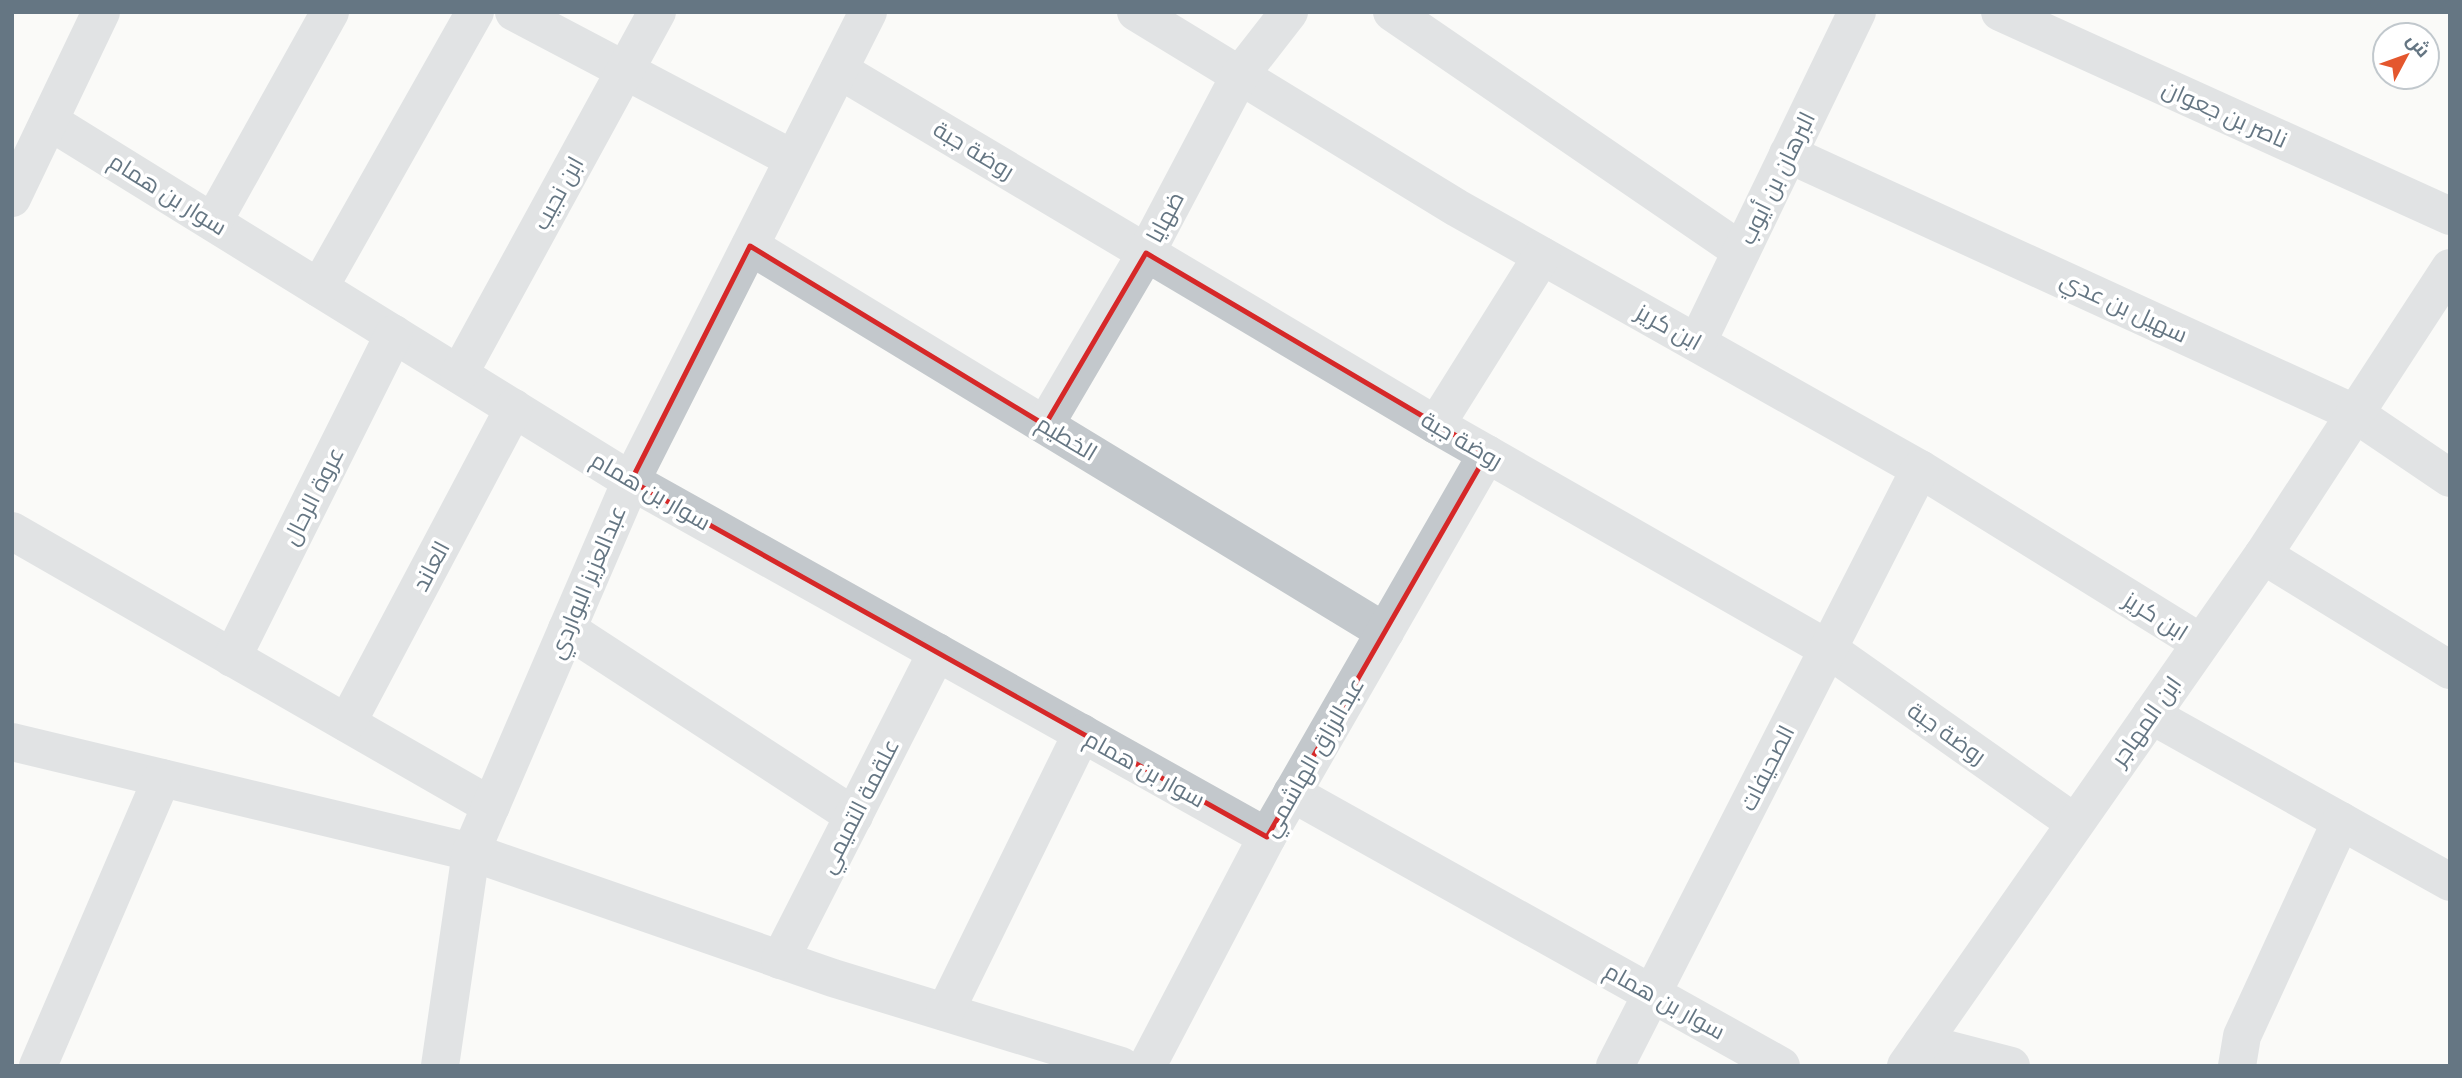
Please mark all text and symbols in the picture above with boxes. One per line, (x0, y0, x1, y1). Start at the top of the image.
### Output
north arrow (2371, 21, 2441, 91)
text: ش (2402, 28, 2436, 62)
street label: ناصر بن جعوان (2158, 73, 2292, 154)
street label: البرهان بن أيوب (1732, 107, 1821, 249)
street label: روضة جبة (929, 114, 1020, 184)
street label: سوار بن همام (103, 146, 232, 243)
street label: ابن نجيب (526, 151, 590, 235)
street label: ضهايا (1139, 186, 1190, 247)
street label: سهيل بن عدي (2054, 264, 2193, 352)
street label: ابن كريز (1630, 296, 1707, 356)
street label: روضة جبة (1417, 405, 1508, 474)
street label: الخطيم (1031, 408, 1103, 469)
street label: عروة الرحال (275, 442, 350, 550)
street label: سوار بن همام (585, 445, 716, 538)
street label: عبدالعزيز البواردي (541, 501, 636, 664)
street label: العاند (405, 536, 455, 595)
street label: ابن كريز (2117, 584, 2194, 647)
street label: ابن المهاجر (2103, 670, 2187, 773)
street label: عبدالرزاق الهاشمي (1255, 672, 1373, 844)
street label: روضة جبة (1903, 695, 1992, 769)
street label: الصحيفات (1733, 720, 1800, 815)
street label: سوار بن همام (1079, 724, 1211, 815)
street label: علقمة التميمي (812, 734, 908, 880)
street label: سوار بن همام (1599, 956, 1731, 1047)

